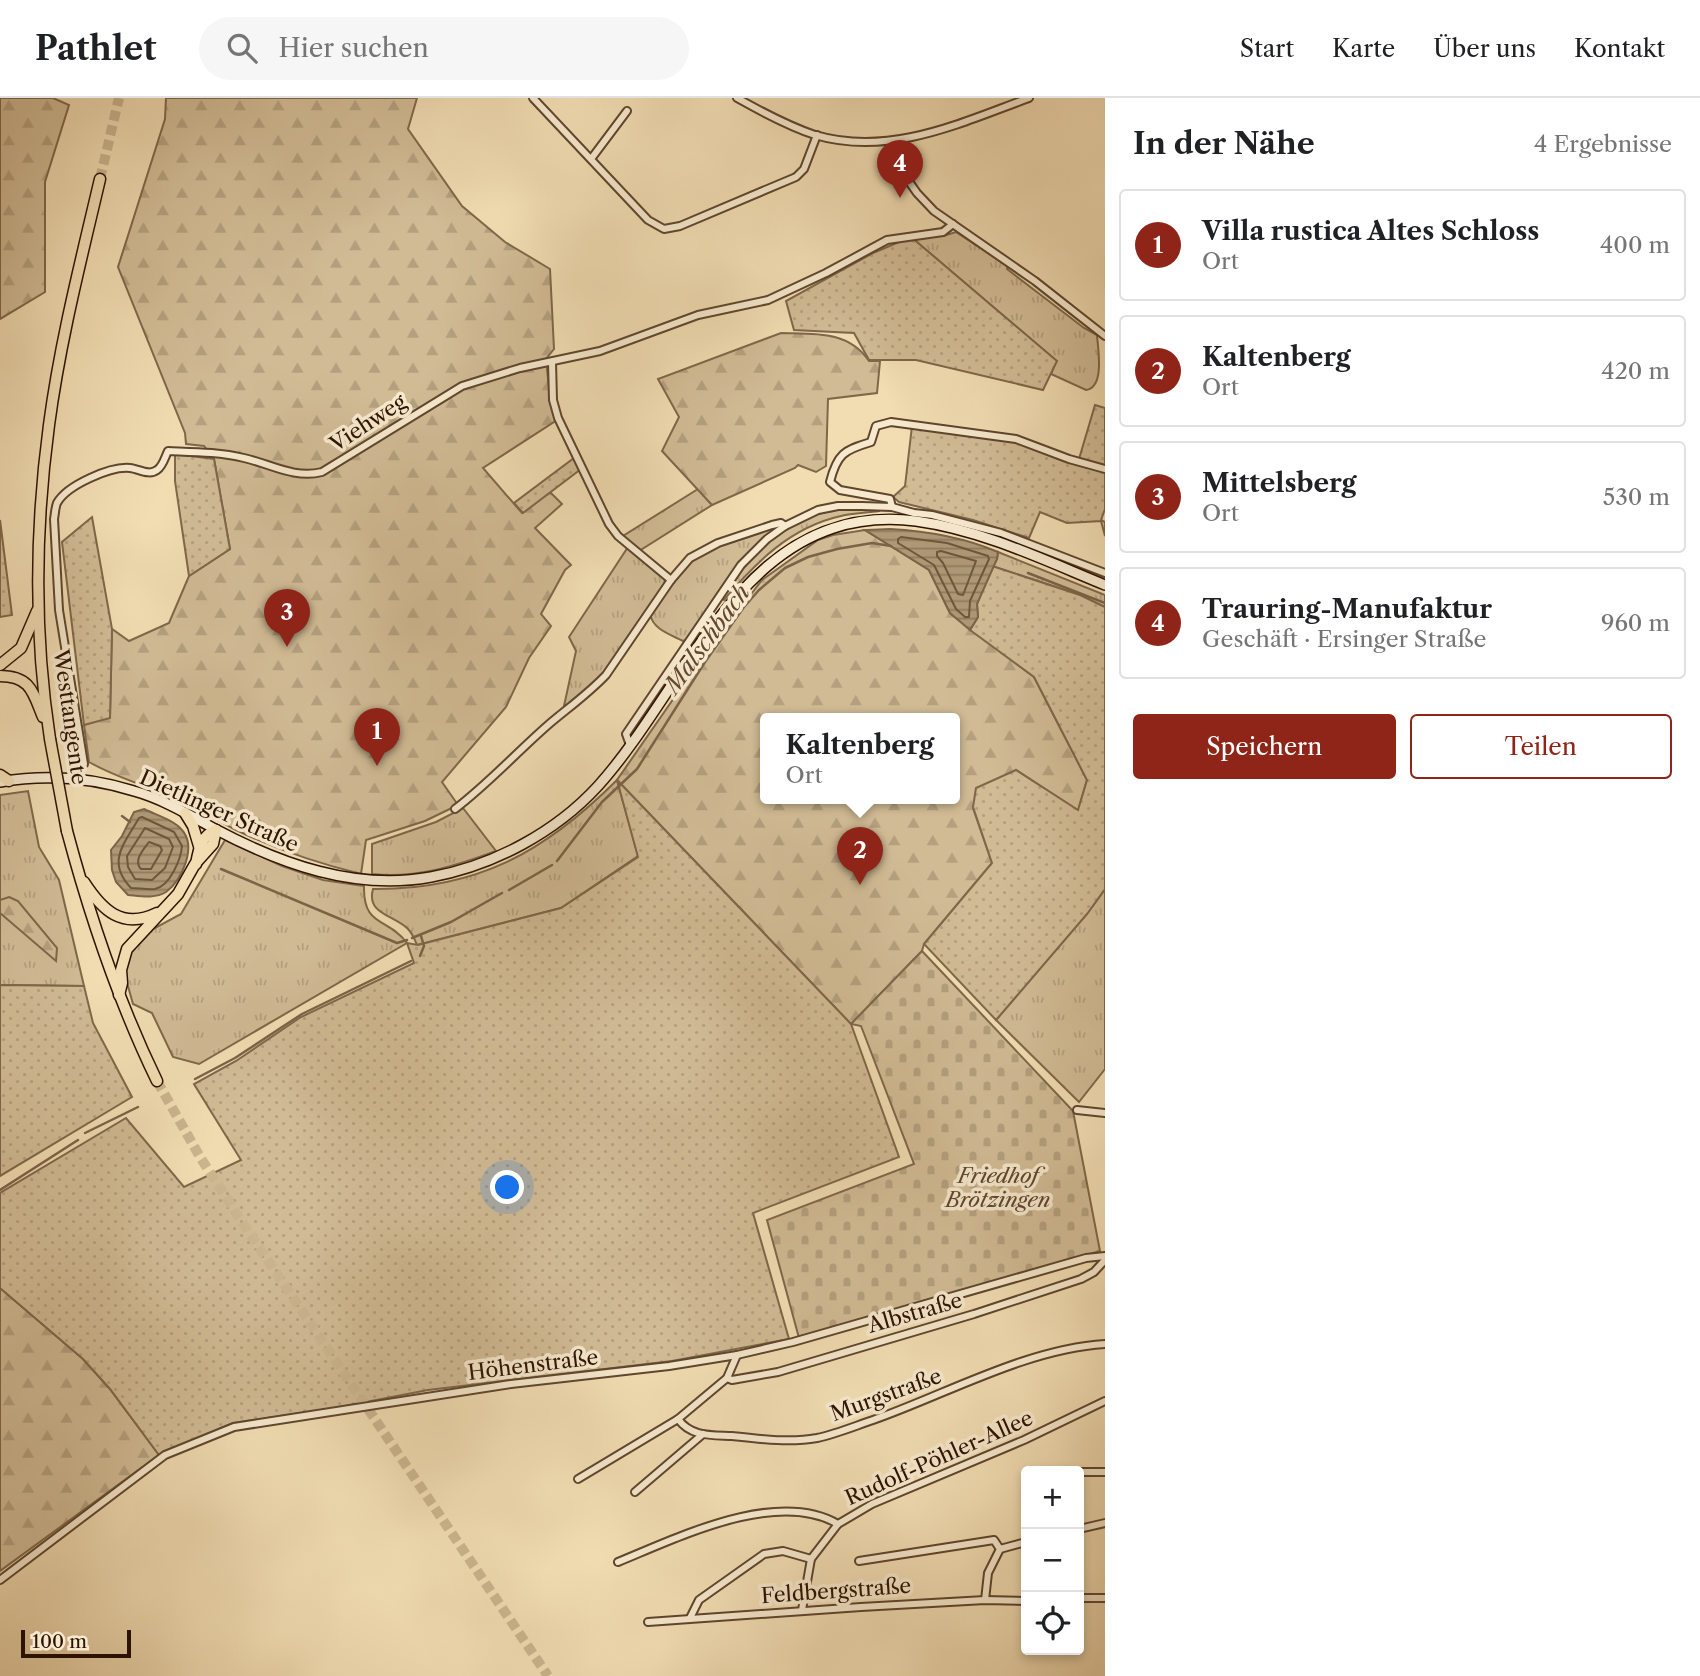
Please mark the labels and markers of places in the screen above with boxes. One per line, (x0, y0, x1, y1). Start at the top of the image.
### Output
pin: 4 (877, 140, 923, 198)
pin: 3 (264, 589, 310, 647)
pin: 1 (354, 708, 400, 766)
pin: 2 (837, 827, 883, 885)

